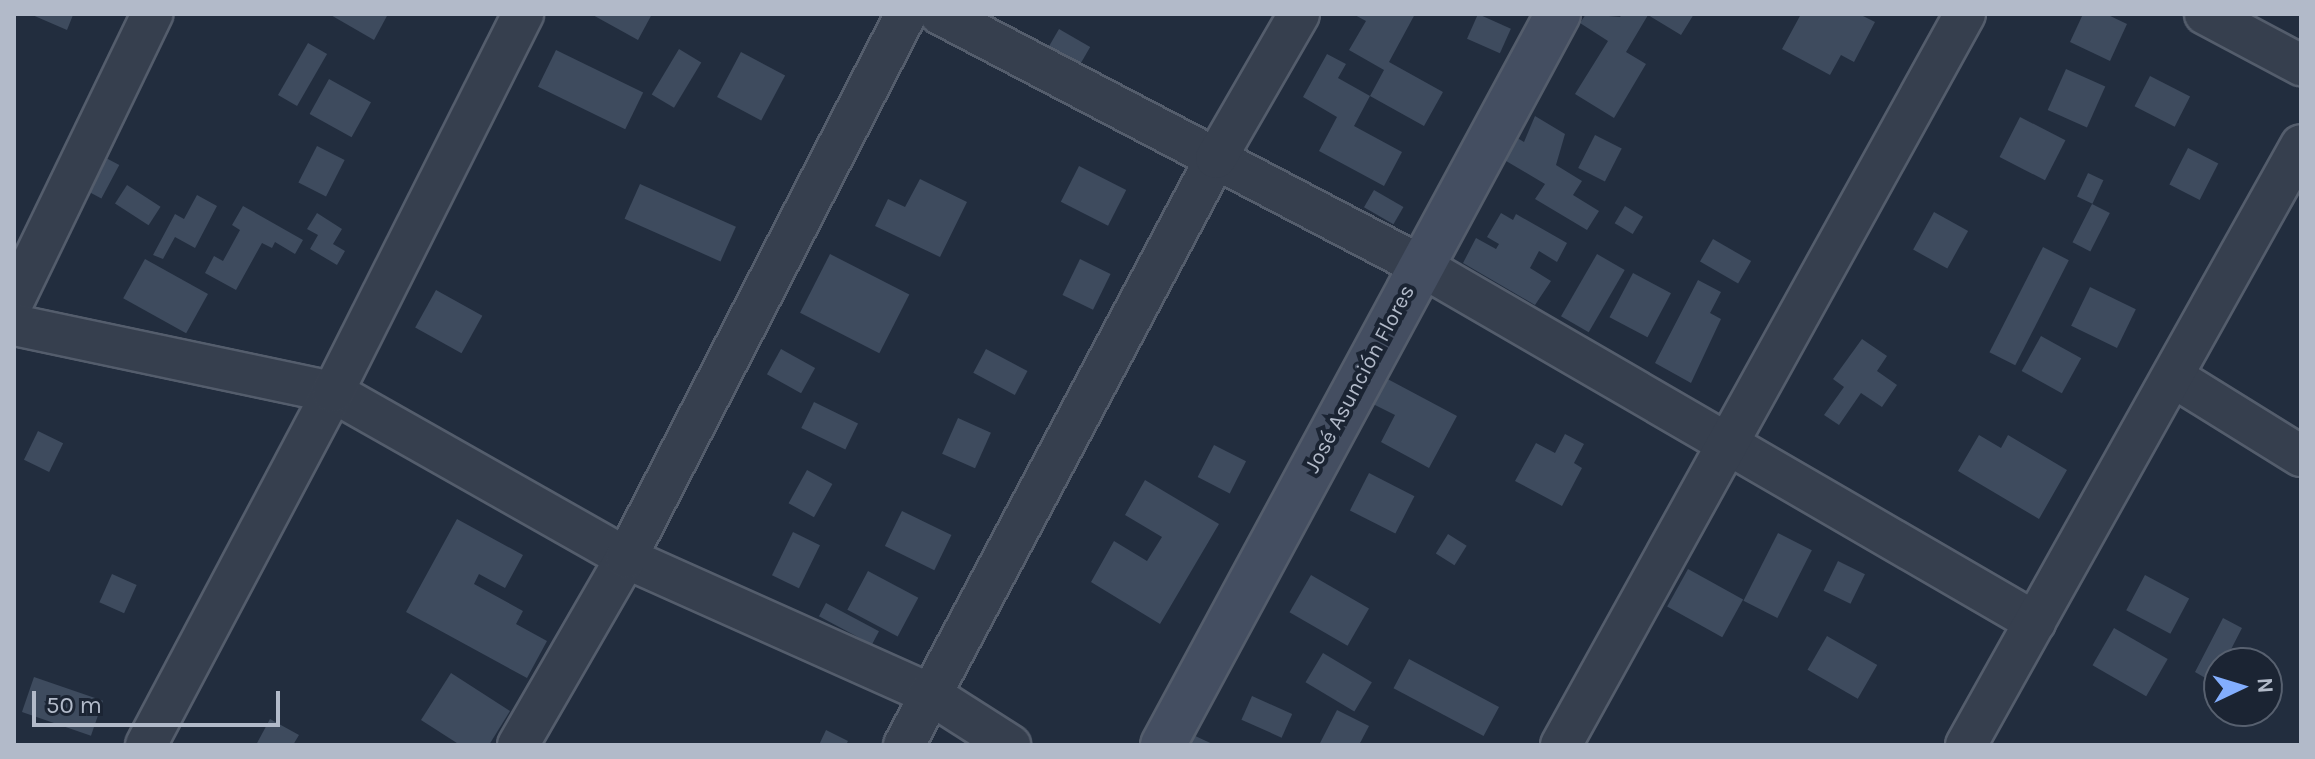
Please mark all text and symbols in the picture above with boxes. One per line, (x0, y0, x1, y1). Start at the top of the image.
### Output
street label: José Asunción Flores (1299, 281, 1421, 477)
north arrow (2203, 647, 2283, 727)
scale bar (36, 675, 284, 725)
text: N (2251, 677, 2278, 694)
text: 50 m (46, 691, 102, 719)

